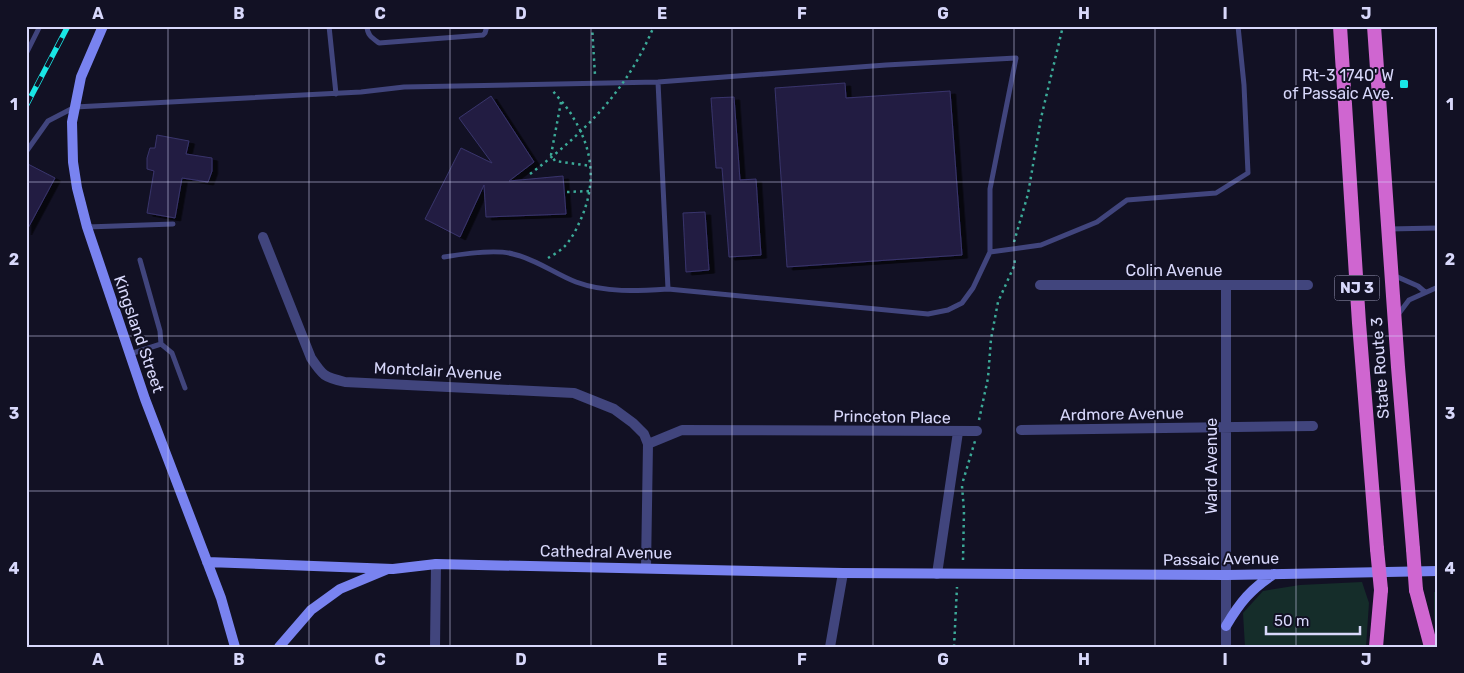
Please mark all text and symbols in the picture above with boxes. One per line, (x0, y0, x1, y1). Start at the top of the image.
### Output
text: A (92, 4, 104, 23)
text: B (233, 4, 245, 23)
text: C (374, 4, 386, 23)
text: D (515, 4, 527, 23)
text: E (657, 4, 667, 23)
text: F (797, 4, 807, 23)
text: G (937, 4, 949, 23)
text: H (1078, 4, 1090, 23)
text: I (1222, 4, 1228, 23)
text: J (1361, 4, 1371, 23)
place label: Rt-3 1740' W of Passaic Ave. (1283, 66, 1394, 103)
marker: Rt-3 1740' W of Passaic Ave. (1398, 78, 1410, 90)
text: 1 (10, 95, 18, 114)
text: 1 (1446, 95, 1454, 114)
text: 2 (9, 250, 19, 269)
text: 2 (1445, 250, 1455, 269)
street label: Colin Avenue (1126, 261, 1222, 280)
street label: Kingsland Street (110, 273, 168, 395)
road number: NJ 3 (1334, 276, 1380, 300)
street label: State Route 3 (1367, 316, 1393, 420)
street label: Montclair Avenue (373, 358, 503, 384)
street label: Ardmore Avenue (1060, 403, 1184, 425)
text: 3 (9, 404, 19, 423)
text: 3 (1445, 404, 1455, 423)
street label: Princeton Place (833, 406, 951, 428)
street label: Ward Avenue (1202, 418, 1221, 514)
street label: Cathedral Avenue (540, 541, 672, 563)
street label: Passaic Avenue (1163, 548, 1279, 570)
text: 4 (9, 559, 20, 578)
text: 4 (1445, 559, 1456, 578)
scale bar (1266, 603, 1360, 635)
text: 50 m (1274, 612, 1309, 630)
text: A (92, 650, 104, 669)
text: B (233, 650, 245, 669)
text: C (374, 650, 386, 669)
text: D (515, 650, 527, 669)
text: E (657, 650, 667, 669)
text: F (797, 650, 807, 669)
text: G (937, 650, 949, 669)
text: H (1078, 650, 1090, 669)
text: I (1222, 650, 1228, 669)
text: J (1361, 650, 1371, 669)

